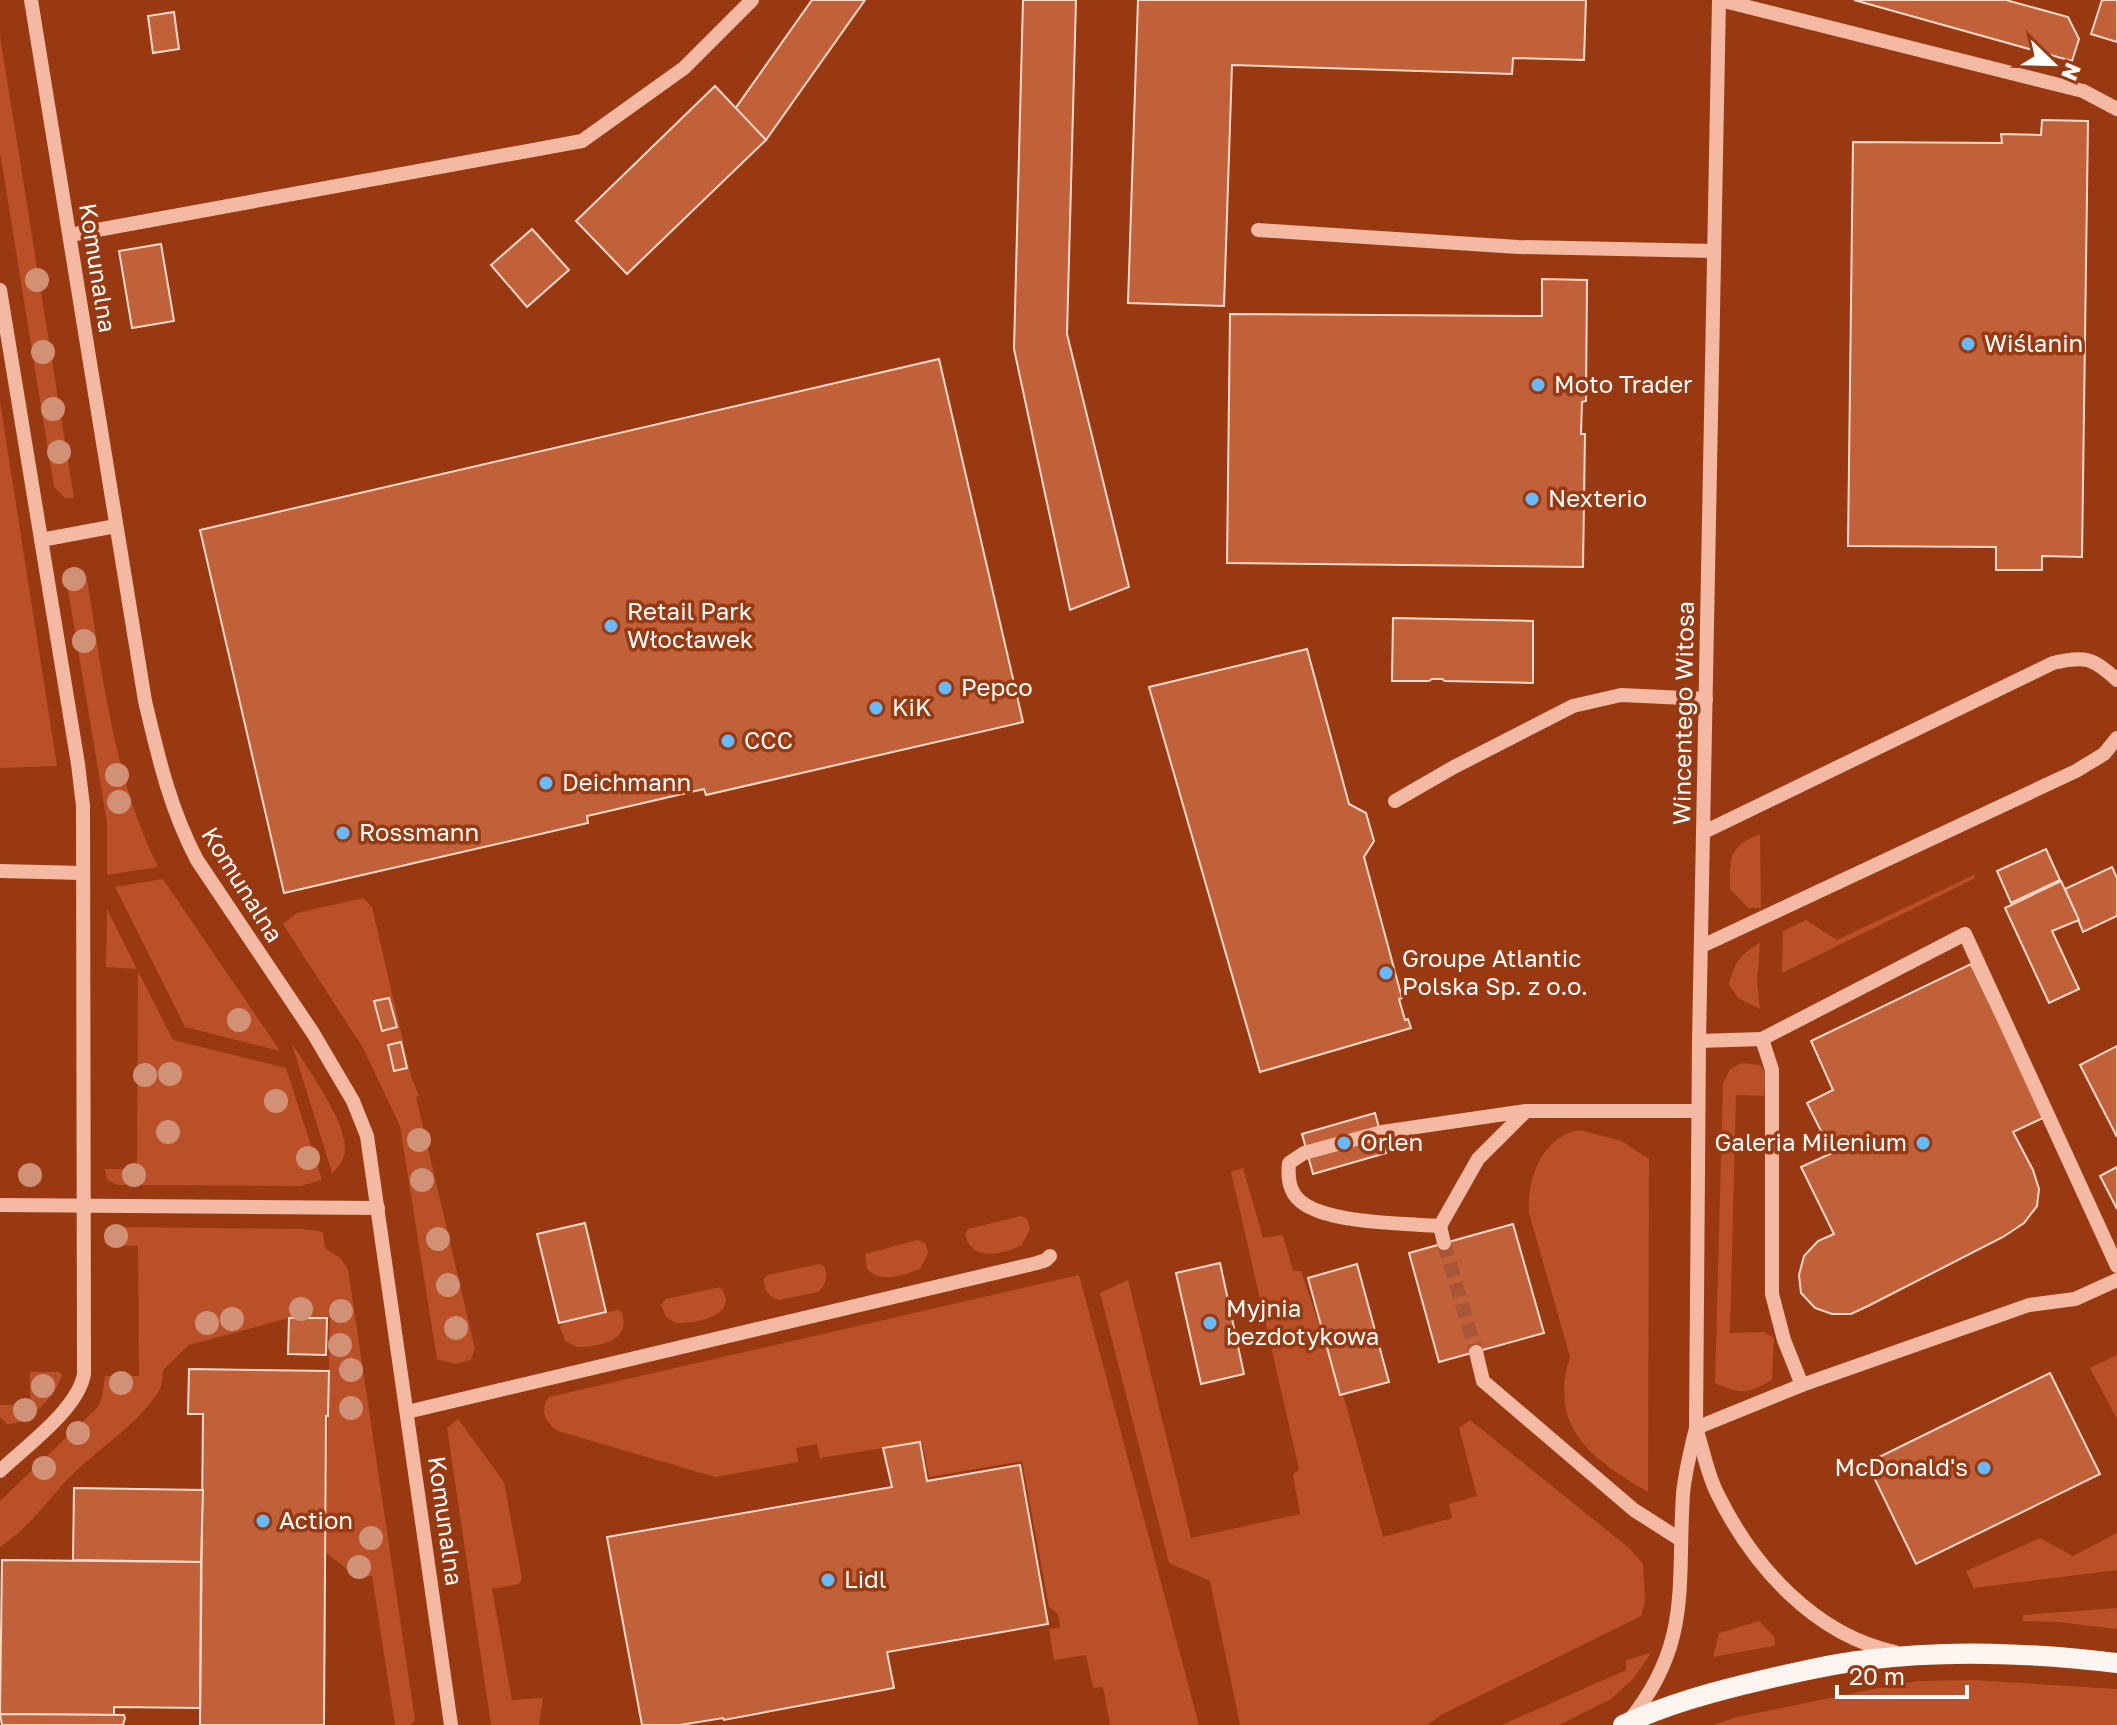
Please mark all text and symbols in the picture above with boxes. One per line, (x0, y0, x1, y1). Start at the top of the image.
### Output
north arrow (2013, 24, 2093, 104)
text: N (2056, 59, 2088, 85)
street label: Komunalna (74, 201, 123, 335)
place label: Wiślanin (1984, 328, 2083, 357)
marker: Wiślanin (1959, 335, 1977, 353)
place label: Moto Trader (1554, 369, 1692, 398)
marker: Moto Trader (1529, 376, 1547, 394)
place label: Nexterio (1548, 483, 1647, 512)
marker: Nexterio (1523, 490, 1541, 508)
place label: Retail Park Włocławek (627, 596, 753, 653)
street label: Wincentego Witosa (1666, 601, 1699, 825)
marker: Retail Park Włocławek (602, 617, 620, 635)
place label: Pepco (961, 672, 1033, 701)
marker: Pepco (936, 679, 954, 697)
place label: KiK (892, 692, 932, 721)
marker: KiK (867, 699, 885, 717)
place label: CCC (744, 725, 793, 754)
marker: CCC (719, 732, 737, 750)
place label: Deichmann (562, 767, 691, 796)
marker: Deichmann (537, 774, 555, 792)
place label: Rossmann (359, 817, 479, 846)
street label: Komunalna (196, 821, 290, 947)
marker: Rossmann (334, 824, 352, 842)
place label: Groupe Atlantic Polska Sp. z o.o. (1402, 943, 1588, 1000)
marker: Groupe Atlantic Polska Sp. z o.o. (1377, 964, 1395, 982)
place label: Orlen (1360, 1127, 1423, 1156)
place label: Galeria Milenium (1714, 1127, 1907, 1156)
marker: Orlen (1335, 1134, 1353, 1152)
marker: Galeria Milenium (1914, 1134, 1932, 1152)
place label: Myjnia bezdotykowa (1226, 1293, 1379, 1350)
marker: Myjnia bezdotykowa (1201, 1314, 1219, 1332)
place label: McDonald's (1835, 1452, 1968, 1481)
street label: Komunalna (423, 1454, 470, 1587)
marker: McDonald's (1975, 1459, 1993, 1477)
place label: Action (279, 1505, 353, 1534)
marker: Action (254, 1512, 272, 1530)
place label: Lidl (844, 1564, 887, 1593)
marker: Lidl (819, 1571, 837, 1589)
scale bar (1837, 1649, 1967, 1699)
text: 20 m (1849, 1661, 1905, 1690)

